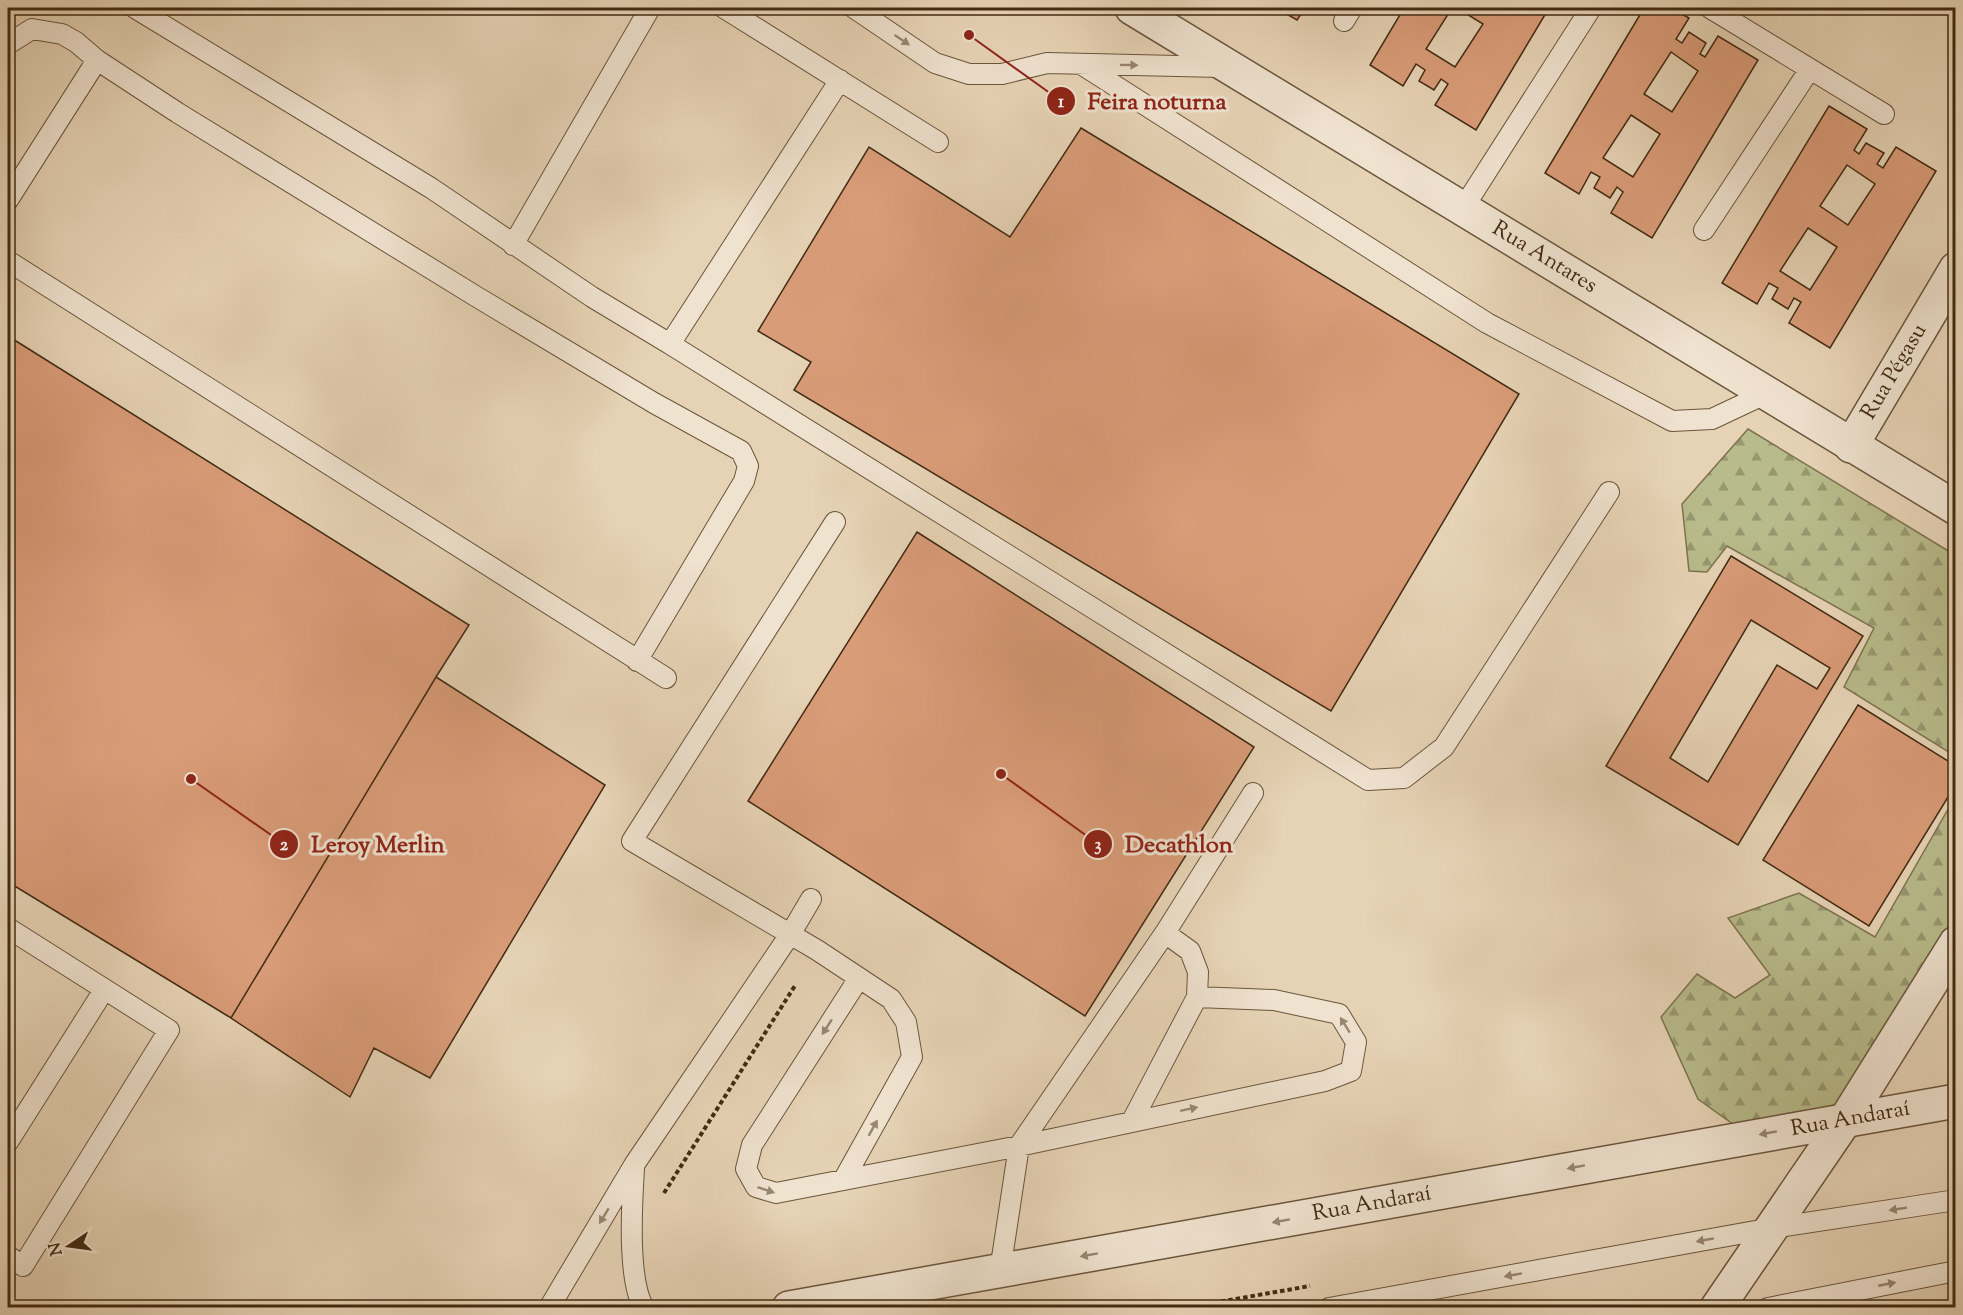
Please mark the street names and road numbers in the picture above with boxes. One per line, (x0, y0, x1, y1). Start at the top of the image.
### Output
street label: Rua Antares (1485, 214, 1603, 302)
street label: Rua Pégasu (1854, 318, 1936, 426)
street label: Rua Andaraí (1788, 1093, 1912, 1146)
street label: Rua Andaraí (1310, 1178, 1434, 1231)

